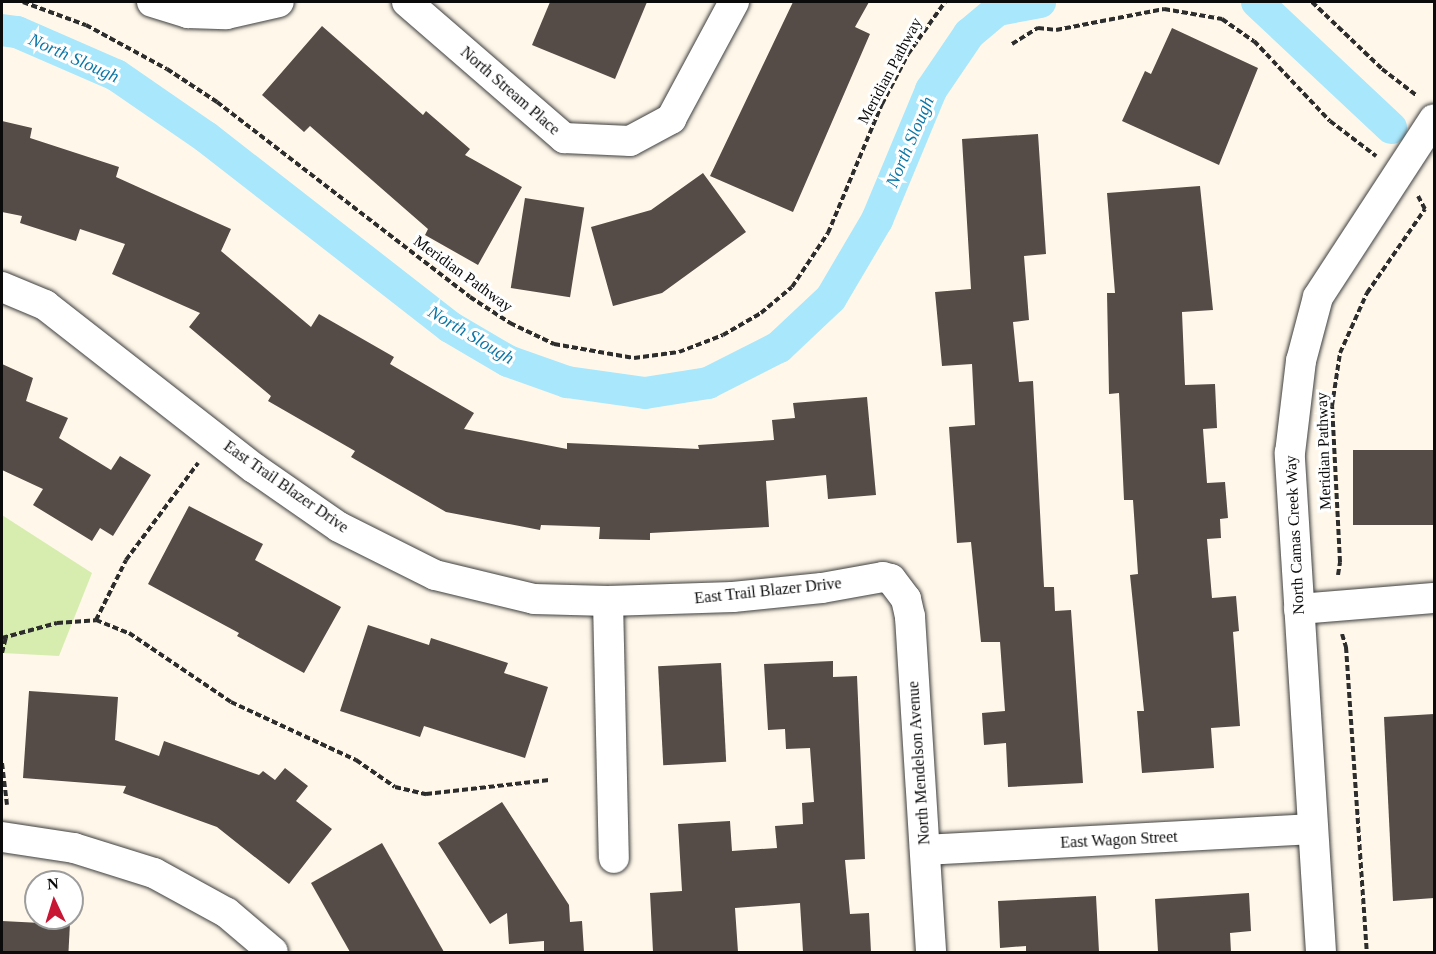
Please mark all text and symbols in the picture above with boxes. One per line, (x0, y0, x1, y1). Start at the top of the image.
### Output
street label: Meridian Pathway (854, 15, 926, 127)
water label: North Slough (26, 29, 122, 87)
street label: North Stream Place (456, 43, 564, 139)
water label: North Slough (881, 93, 939, 191)
street label: Meridian Pathway (410, 232, 516, 316)
water label: North Slough (424, 301, 518, 369)
street label: Meridian Pathway (1312, 392, 1336, 510)
street label: East Trail Blazer Drive (220, 437, 352, 537)
street label: North Camas Creek Way (1281, 455, 1309, 615)
street label: East Trail Blazer Drive (693, 574, 843, 608)
street label: North Mendelson Avenue (904, 680, 934, 846)
street label: East Wagon Street (1060, 827, 1178, 853)
north arrow (24, 870, 84, 930)
text: N (46, 875, 59, 892)

